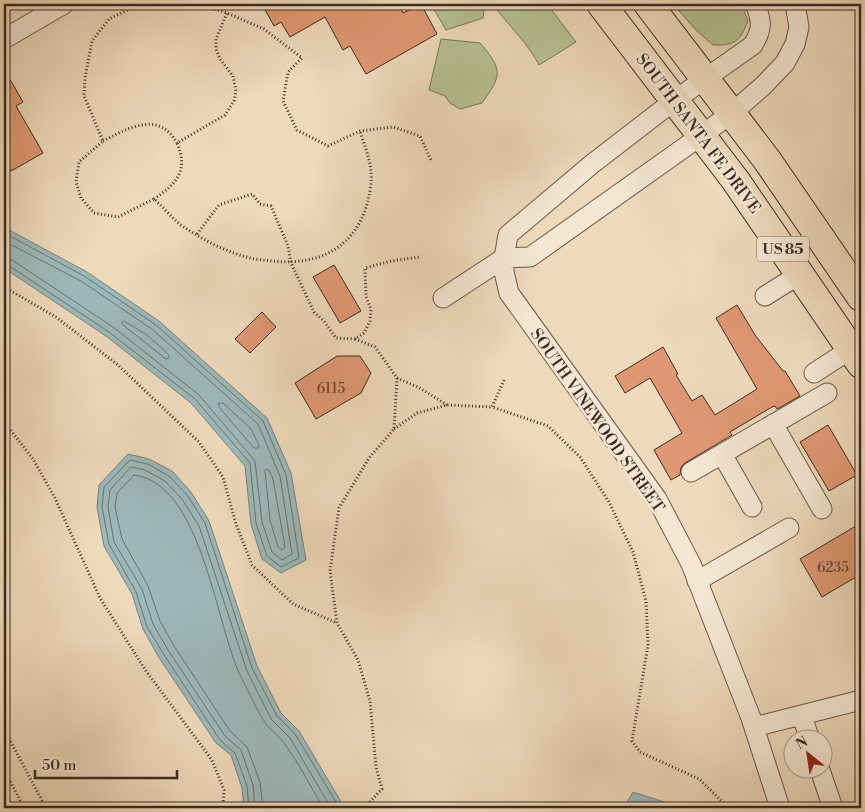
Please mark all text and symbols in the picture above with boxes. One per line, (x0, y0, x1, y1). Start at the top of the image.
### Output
street label: SOUTH SANTA FE DRIVE (632, 50, 765, 217)
road number: US 85 (757, 236, 809, 262)
street label: SOUTH VINEWOOD STREET (526, 325, 668, 516)
house number: 6115 (317, 380, 345, 398)
house number: 6235 (817, 559, 849, 577)
north arrow (782, 730, 832, 780)
text: N (793, 733, 811, 754)
scale bar (35, 747, 178, 779)
text: 50 m (42, 756, 76, 775)

